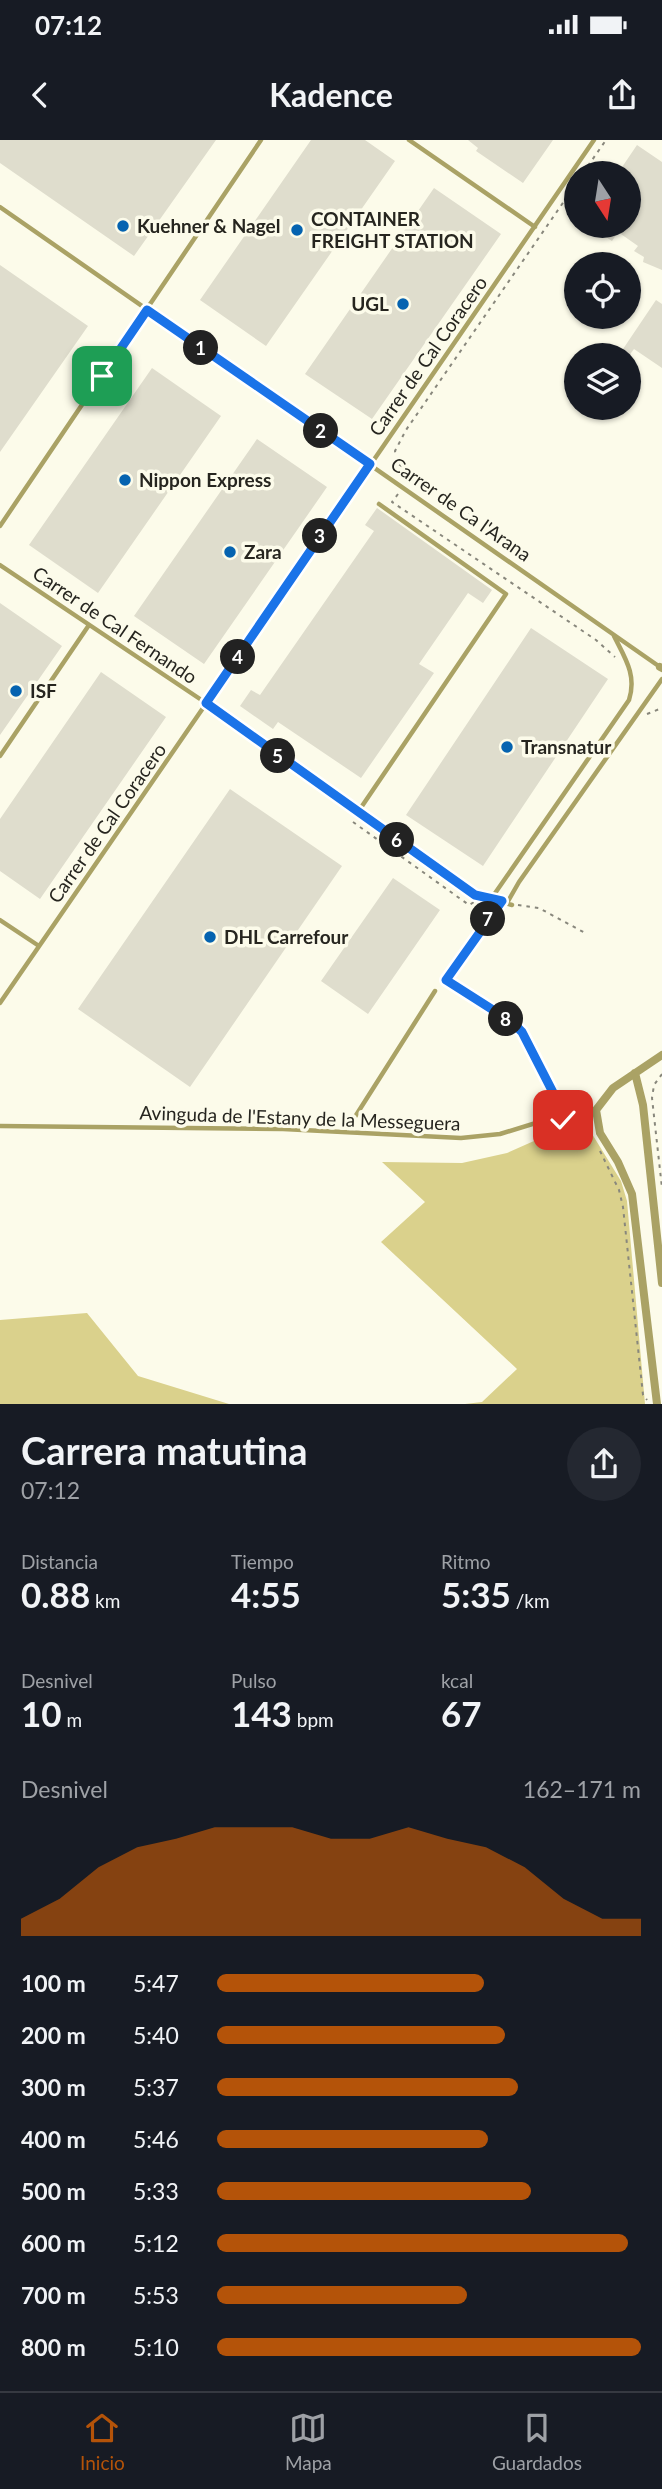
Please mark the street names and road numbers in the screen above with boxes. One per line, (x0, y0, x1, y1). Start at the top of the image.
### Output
street label: Carrer de Cal Coracero (364, 271, 491, 440)
street label: Carrer de Ca l'Arana (387, 452, 536, 566)
street label: Carrer de Cal Fernando (29, 561, 202, 688)
street label: Carrer de Cal Coracero (43, 738, 170, 907)
street label: Avinguda de l'Estany de la Messeguera (139, 1100, 461, 1135)

